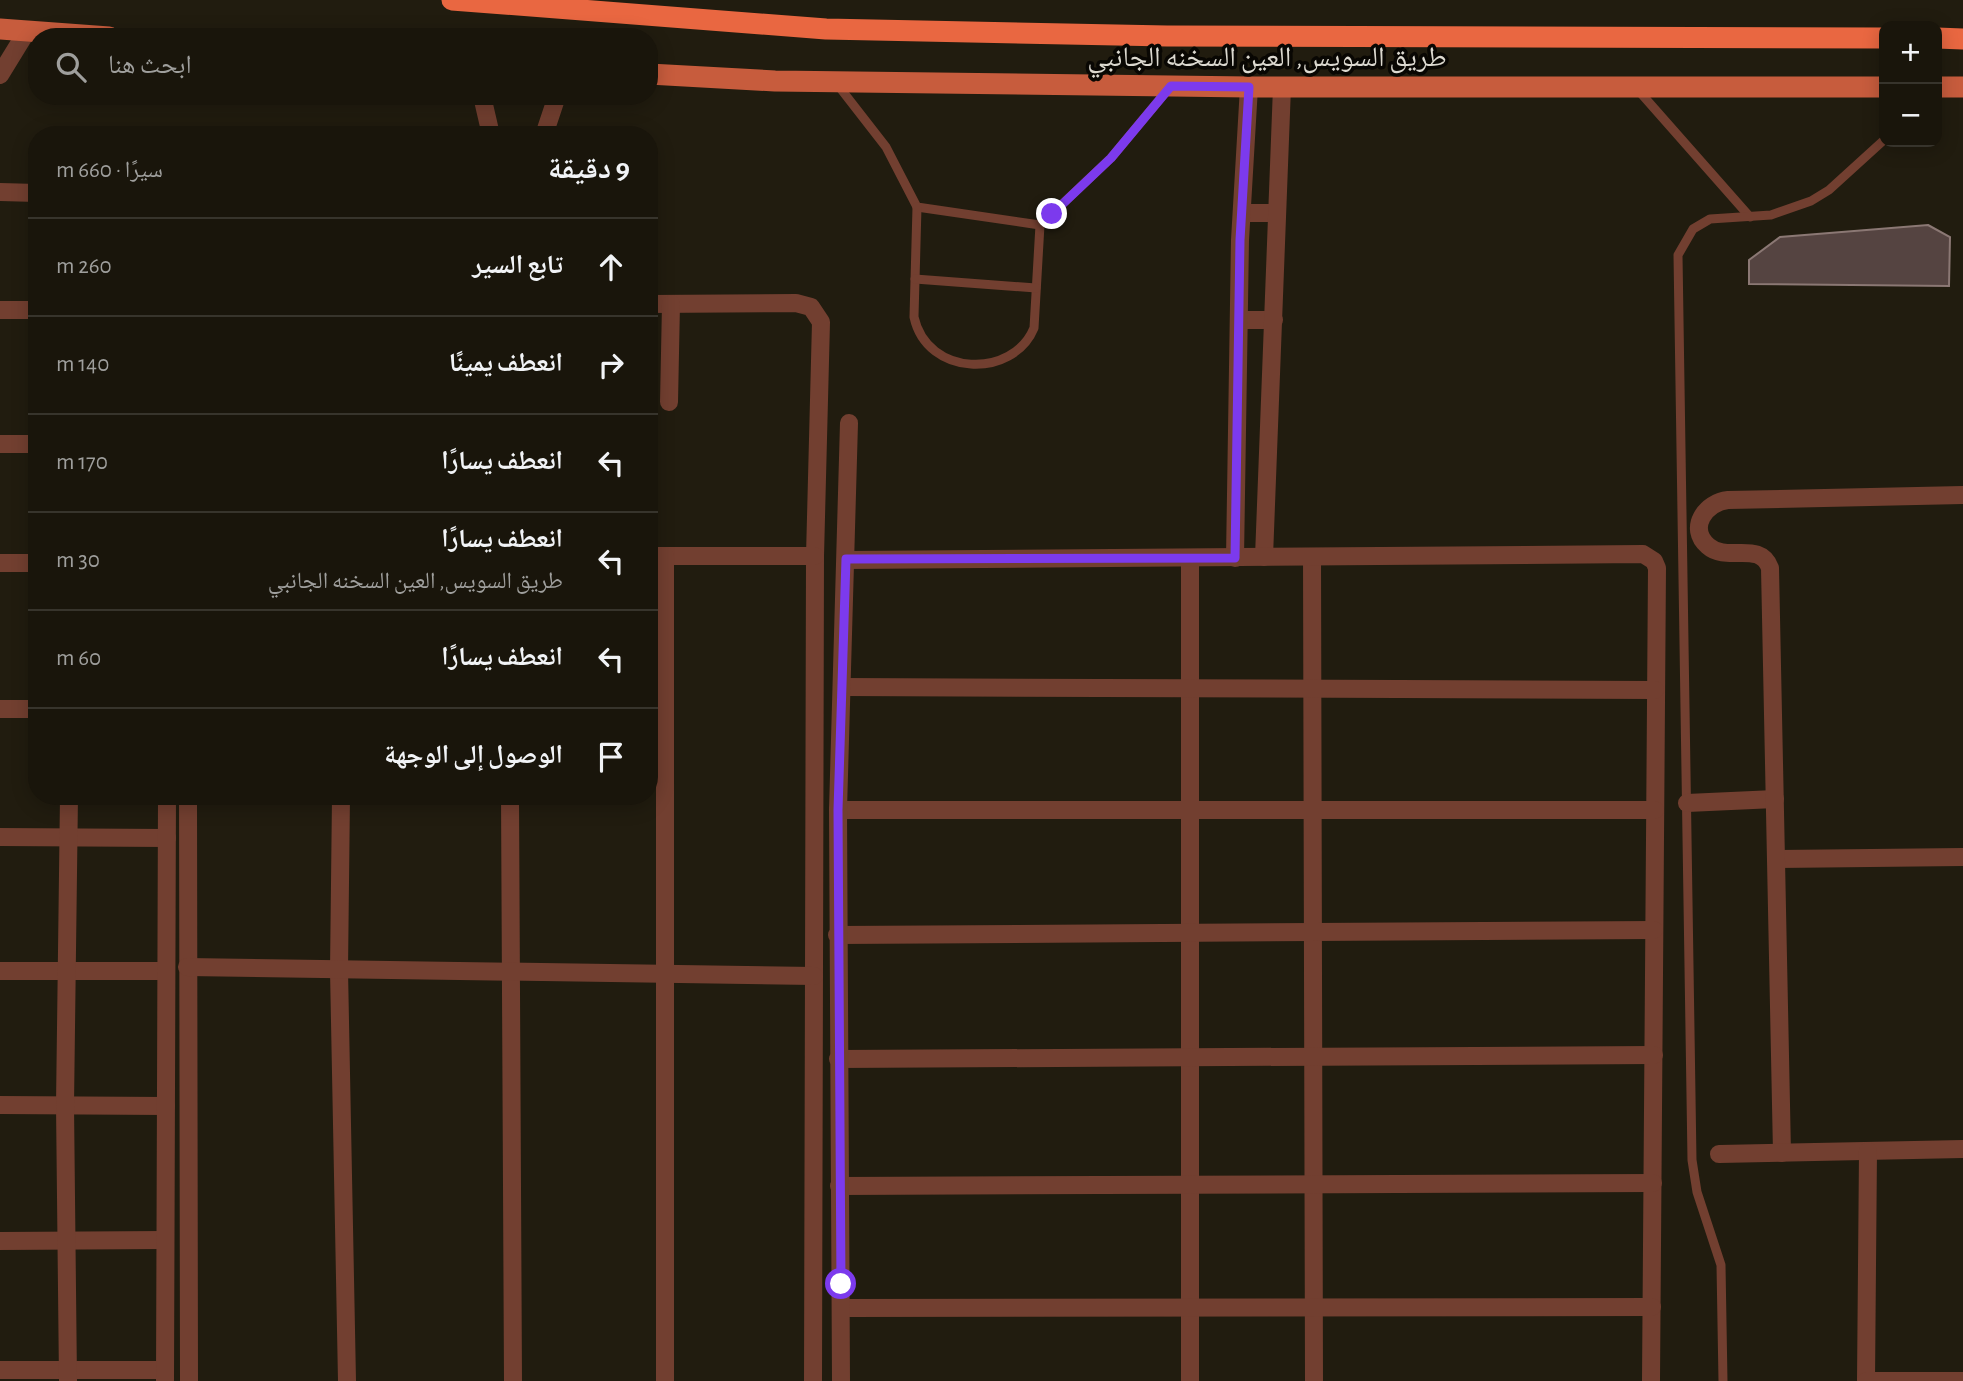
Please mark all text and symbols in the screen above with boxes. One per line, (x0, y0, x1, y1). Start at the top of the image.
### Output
map controls (1879, 21, 1942, 147)
button: + (1879, 21, 1942, 84)
search box (28, 28, 658, 105)
street label: طريق السويس, العين السخنه الجانبي (1087, 44, 1447, 79)
icon: search (52, 48, 90, 86)
text: ابحث هنا (108, 52, 192, 78)
button: − (1879, 84, 1942, 147)
text: 9 دقيقة (548, 154, 630, 184)
text: سيرًا · 660 m (56, 159, 163, 182)
route end (1036, 198, 1067, 229)
icon: ahead (592, 248, 630, 286)
text: تابع السير (472, 252, 563, 278)
text: 260 m (56, 255, 112, 278)
icon: right (592, 346, 630, 384)
text: انعطف يمينًا (449, 350, 563, 376)
text: 140 m (56, 353, 109, 376)
icon: left (592, 444, 630, 482)
text: انعطف يسارًا (441, 448, 563, 474)
text: 170 m (56, 451, 108, 474)
text: انعطف يسارًا (441, 526, 563, 552)
icon: left (592, 542, 630, 580)
text: 30 m (56, 549, 100, 572)
text: طريق السويس, العين السخنه الجانبي (268, 570, 563, 593)
icon: left (592, 640, 630, 678)
text: انعطف يسارًا (441, 644, 563, 670)
text: 60 m (56, 647, 101, 670)
icon: arrive (592, 738, 630, 776)
text: الوصول إلى الوجهة (384, 742, 563, 768)
route start (825, 1268, 856, 1299)

